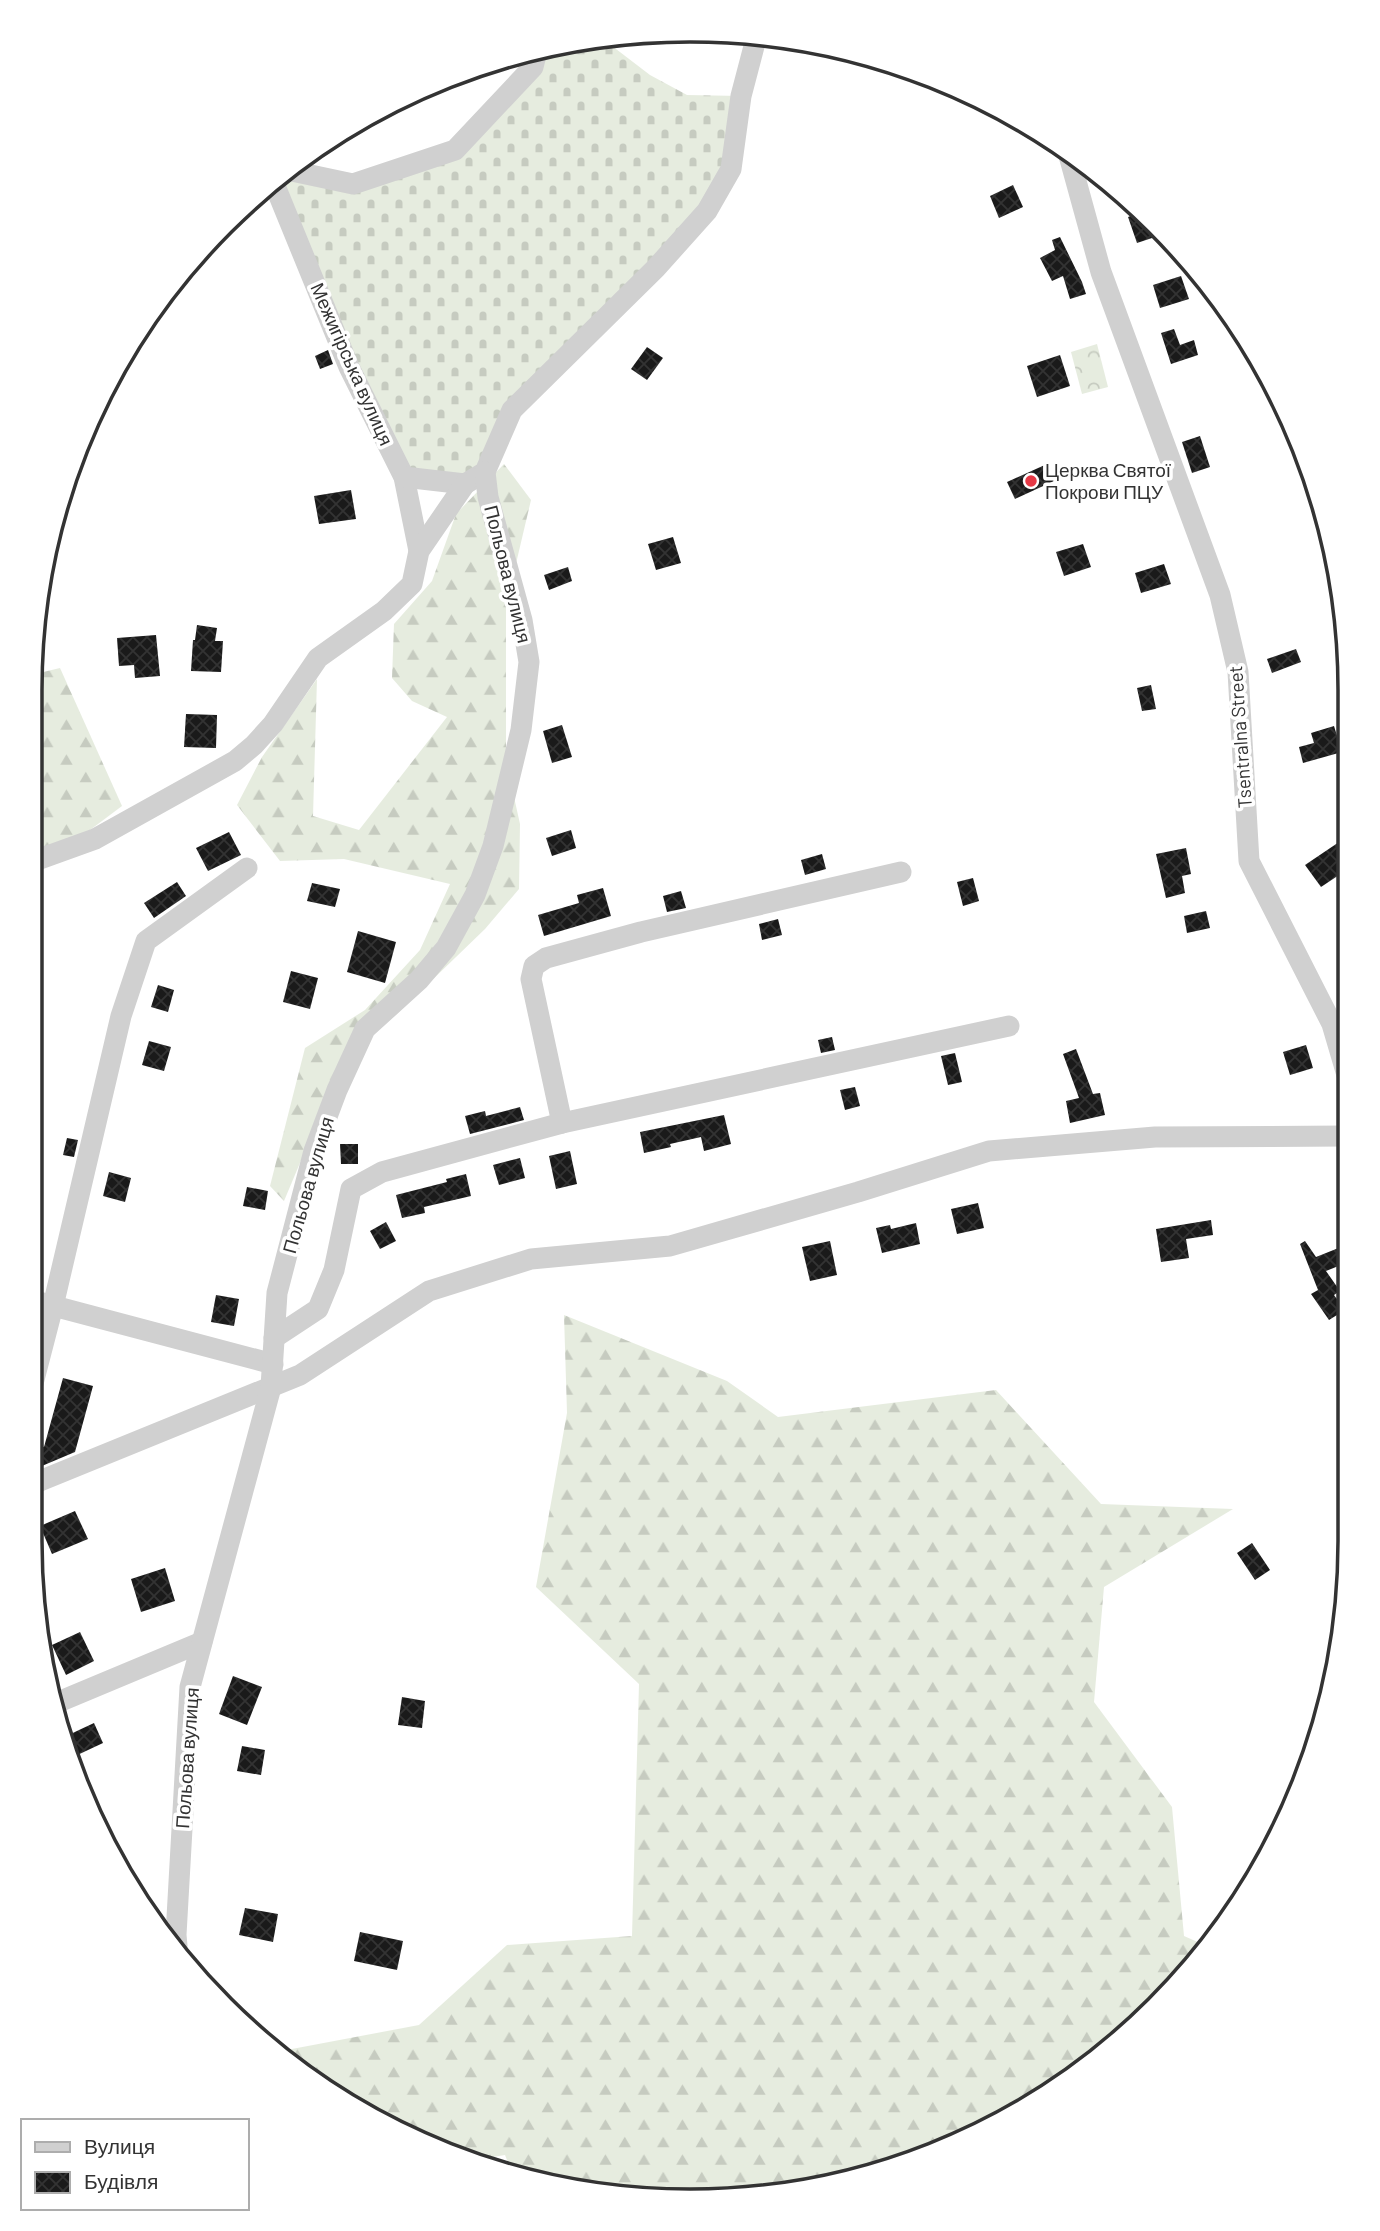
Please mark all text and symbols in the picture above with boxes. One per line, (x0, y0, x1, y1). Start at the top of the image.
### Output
street label: Межигірська вулиця (306, 279, 399, 449)
place label: Церква Святої Покрови ПЦУ (1045, 458, 1172, 503)
marker: Церква Святої Покрови ПЦУ (1023, 473, 1039, 489)
street label: Польова вулиця (480, 503, 537, 645)
street label: Tsentralna Street (1223, 665, 1256, 809)
street label: Польова вулиця (277, 1114, 338, 1256)
street label: Польова вулиця (170, 1687, 203, 1829)
legend (21, 2119, 248, 2210)
text: Вулиця (84, 2133, 155, 2158)
text: Будівля (84, 2168, 158, 2193)

